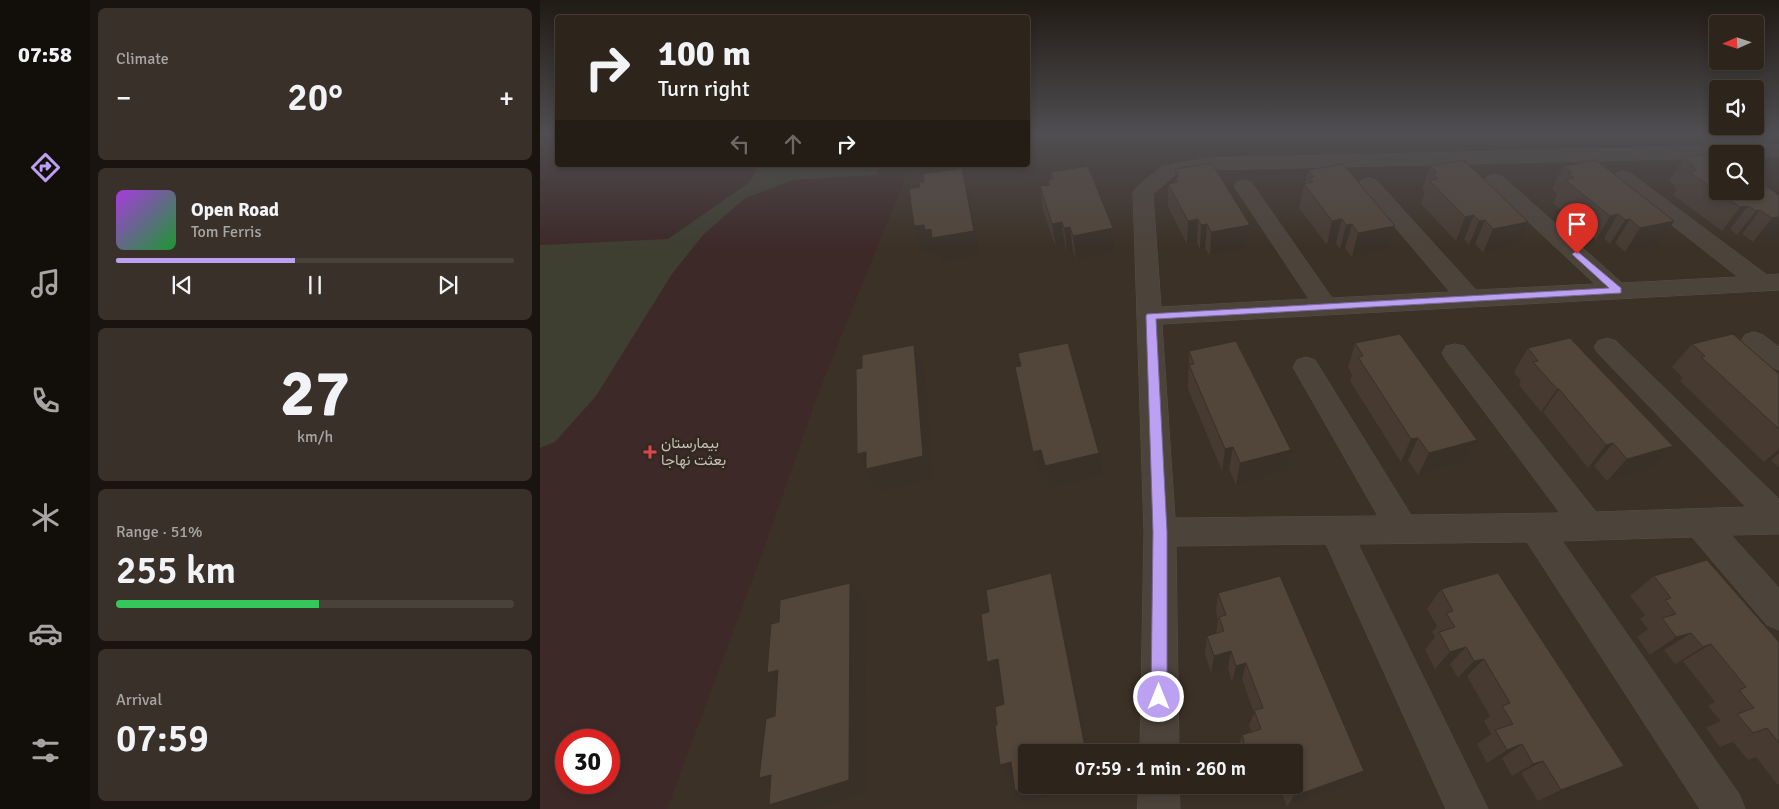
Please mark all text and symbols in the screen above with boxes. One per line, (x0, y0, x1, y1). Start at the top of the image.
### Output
north arrow (1709, 15, 1764, 70)
map controls (1709, 15, 1764, 200)
text: 100 m (658, 32, 751, 75)
icon: right (575, 35, 640, 100)
text: 07:58 (18, 41, 72, 68)
text: Climate (116, 49, 169, 69)
text: 20° (287, 74, 343, 121)
text: Turn right (658, 75, 750, 102)
button: sound (1709, 80, 1764, 135)
text: − (116, 81, 131, 115)
text: + (499, 81, 514, 115)
icon: left (726, 130, 754, 158)
icon: ahead (779, 130, 807, 158)
icon: right (832, 130, 860, 158)
button: search (1709, 145, 1764, 200)
icon: directions (28, 150, 63, 185)
text: Open Road (191, 198, 279, 222)
pin (1556, 203, 1598, 254)
icon: arrive (1563, 210, 1591, 238)
text: Tom Ferris (191, 222, 261, 242)
icon: music (28, 266, 63, 301)
icon: previous (168, 271, 196, 299)
icon: pause (301, 271, 329, 299)
icon: next (434, 271, 462, 299)
text: 27 (280, 354, 350, 434)
icon: phone (28, 383, 63, 418)
text: km/h (297, 427, 333, 447)
place label: بیمارستان بعثت نهاجا (661, 434, 726, 469)
marker: بیمارستان بعثت نهاجا (643, 445, 657, 459)
icon: climate (28, 500, 63, 535)
text: Range · 51% (116, 522, 202, 542)
text: 255 km (116, 547, 236, 594)
icon: car (28, 616, 63, 651)
position arrow (1132, 670, 1184, 722)
text: Arrival (116, 690, 162, 710)
text: 07:59 (116, 715, 209, 762)
speed limit sign: 30 (555, 729, 620, 794)
icon: filters (28, 733, 63, 768)
text: 07:59 · 1 min · 260 m (1075, 757, 1246, 781)

